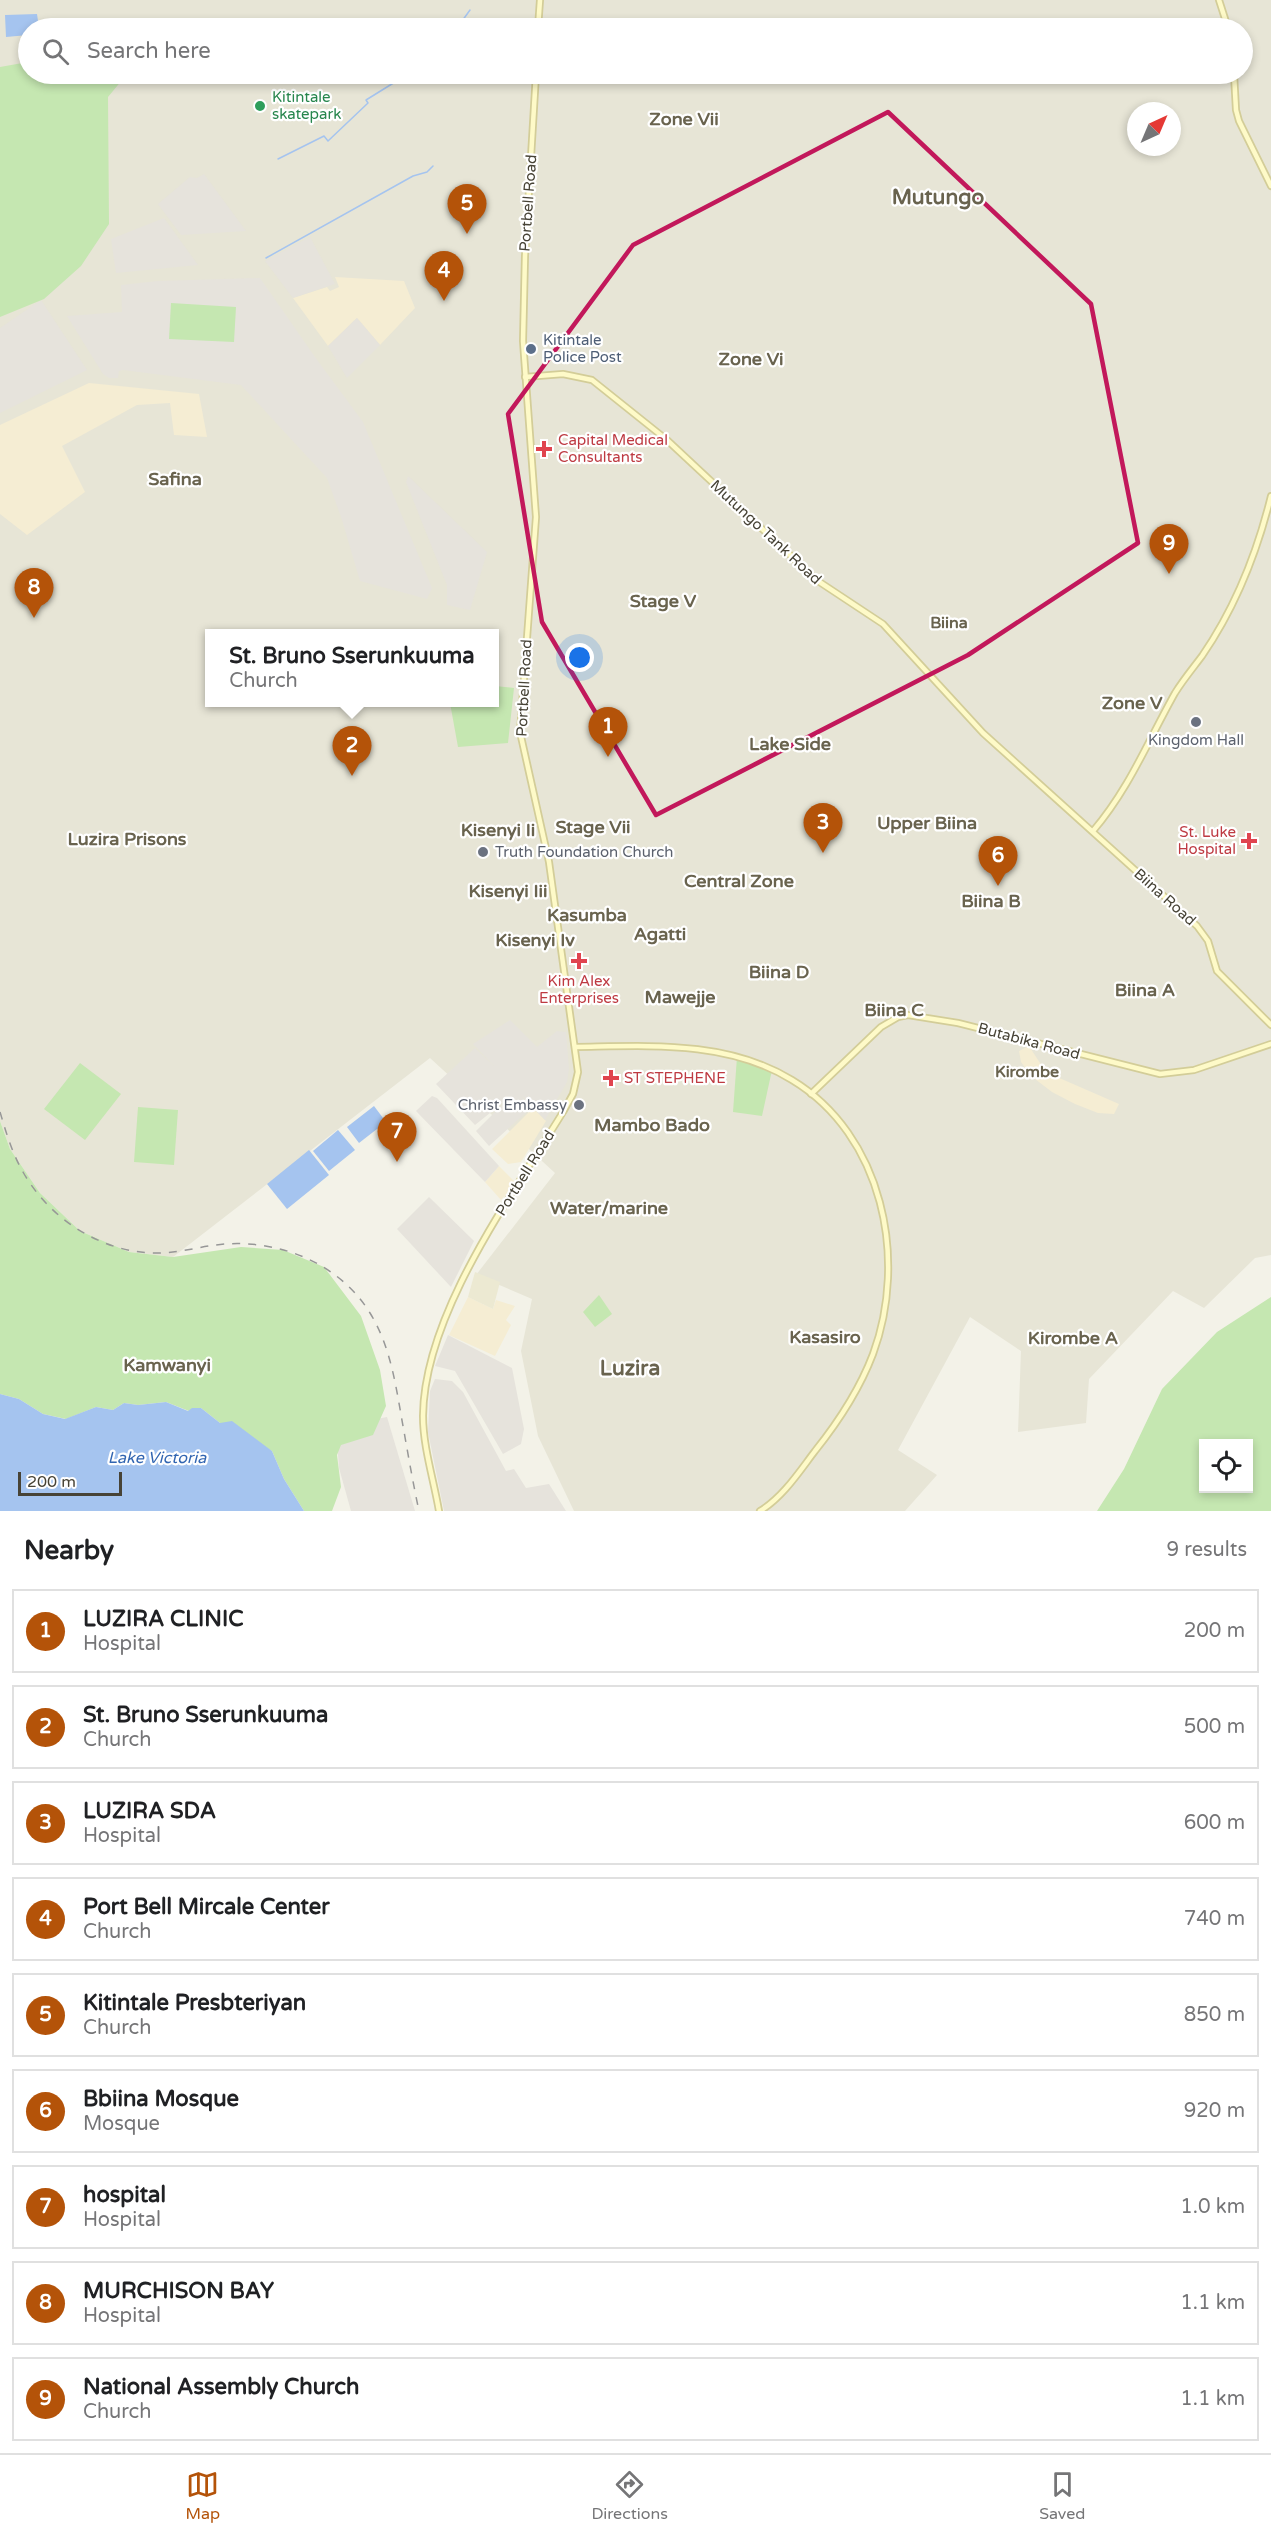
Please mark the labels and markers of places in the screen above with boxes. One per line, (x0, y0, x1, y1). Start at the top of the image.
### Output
place label: Kitintale skatepark (272, 88, 341, 123)
marker: Kitintale skatepark (253, 99, 267, 113)
pin: 5 (448, 184, 486, 234)
pin: 4 (424, 252, 464, 301)
place label: Kitintale Police Post (543, 331, 622, 366)
marker: Kitintale Police Post (524, 342, 538, 356)
place label: Capital Medical Consultants (558, 431, 668, 466)
marker: Capital Medical Consultants (535, 440, 553, 458)
pin: 9 (1150, 524, 1188, 574)
pin: 8 (15, 568, 54, 618)
pin: 1 (588, 708, 628, 757)
marker: Kingdom Hall (1189, 715, 1203, 729)
pin: 2 (332, 726, 372, 776)
place label: Kingdom Hall (1148, 731, 1244, 749)
pin: 3 (804, 804, 842, 853)
place label: St. Luke Hospital (1177, 823, 1236, 858)
marker: St. Luke Hospital (1240, 832, 1258, 850)
pin: 6 (978, 836, 1018, 886)
place label: Truth Foundation Church (495, 843, 673, 861)
marker: Truth Foundation Church (476, 845, 490, 859)
marker: Kim Alex Enterprises (570, 952, 588, 970)
place label: Kim Alex Enterprises (539, 972, 619, 1007)
marker: ST STEPHENE (602, 1069, 620, 1087)
place label: ST STEPHENE (624, 1069, 726, 1087)
place label: Christ Embassy (458, 1096, 567, 1114)
marker: Christ Embassy (572, 1098, 586, 1112)
pin: 7 (378, 1112, 416, 1162)

